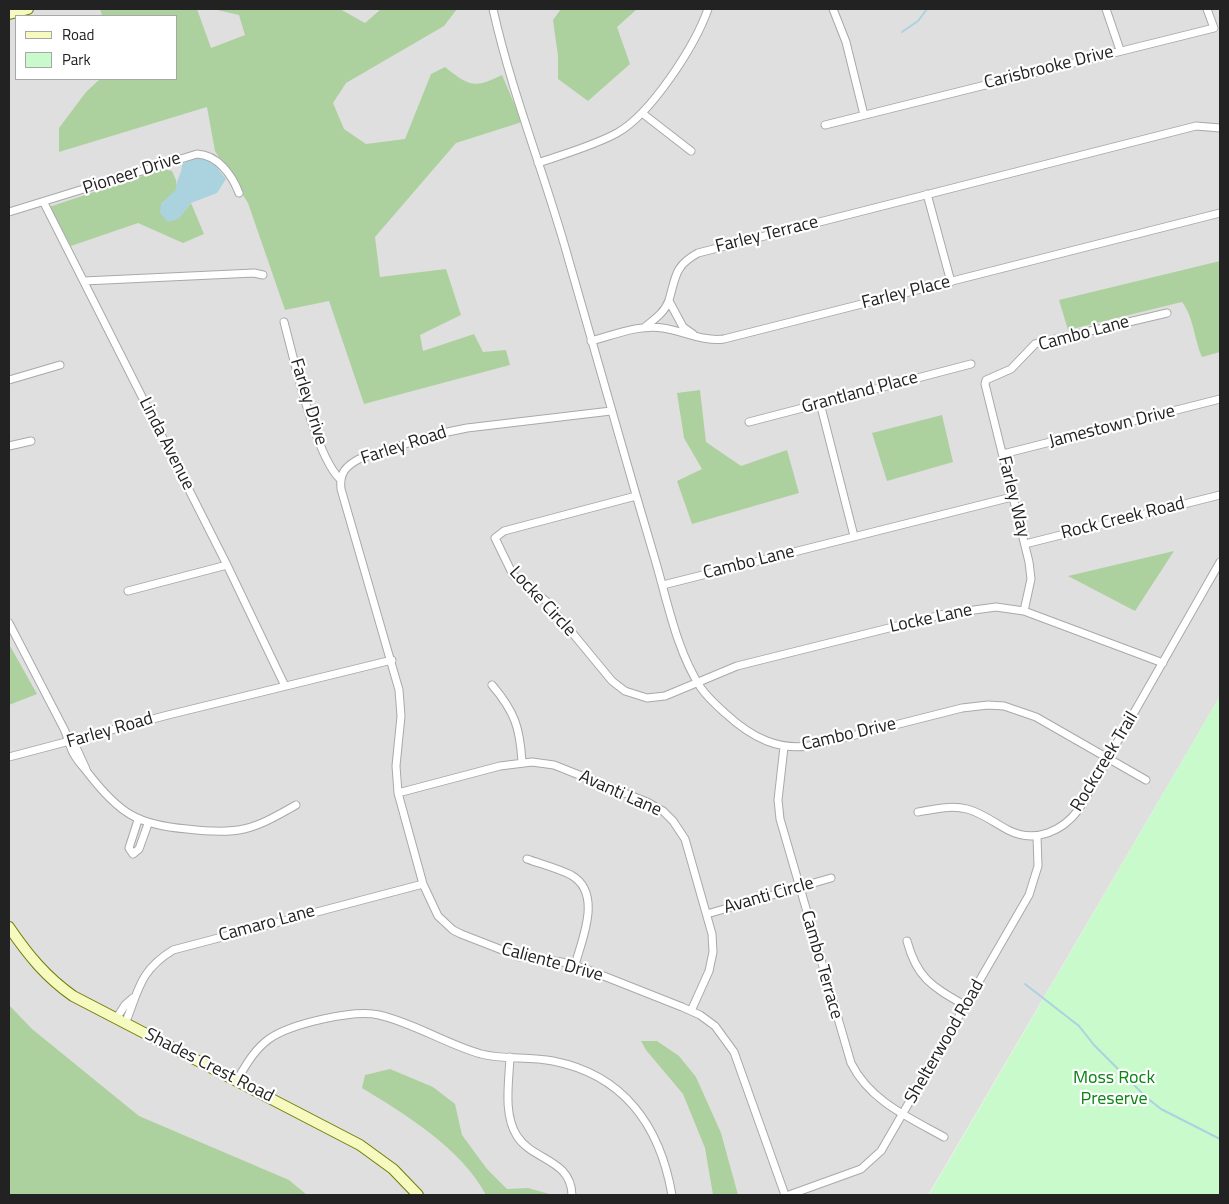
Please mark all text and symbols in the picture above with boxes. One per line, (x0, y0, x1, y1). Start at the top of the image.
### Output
legend (15, 15, 178, 80)
text: Road (62, 23, 94, 46)
street label: Carisbrooke Drive (982, 41, 1116, 95)
text: Park (62, 48, 91, 71)
street label: Pioneer Drive (80, 148, 184, 200)
street label: Farley Terrace (713, 212, 821, 258)
street label: Farley Place (859, 272, 953, 314)
street label: Cambo Lane (1036, 312, 1132, 356)
street label: Farley Drive (285, 356, 331, 448)
street label: Grantland Place (800, 367, 920, 419)
street label: Linda Avenue (133, 394, 199, 494)
street label: Jamestown Drive (1047, 401, 1177, 453)
street label: Farley Road (358, 422, 450, 470)
street label: Farley Way (992, 454, 1034, 540)
street label: Rock Creek Road (1059, 493, 1187, 545)
street label: Cambo Lane (701, 541, 797, 585)
street label: Locke Circle (504, 562, 580, 642)
street label: Locke Lane (888, 600, 974, 638)
street label: Farley Road (64, 708, 156, 754)
street label: Rockcreek Trail (1067, 708, 1143, 816)
street label: Cambo Drive (800, 714, 898, 756)
street label: Avanti Lane (575, 766, 665, 822)
street label: Avanti Circle (721, 873, 817, 919)
street label: Camaro Lane (216, 901, 318, 947)
street label: Cambo Terrace (795, 908, 847, 1022)
street label: Caliente Drive (499, 939, 605, 987)
street label: Shelterwood Road (901, 976, 989, 1108)
street label: Shades Crest Road (141, 1024, 277, 1108)
park label: Moss Rock Preserve (1073, 1068, 1155, 1110)

